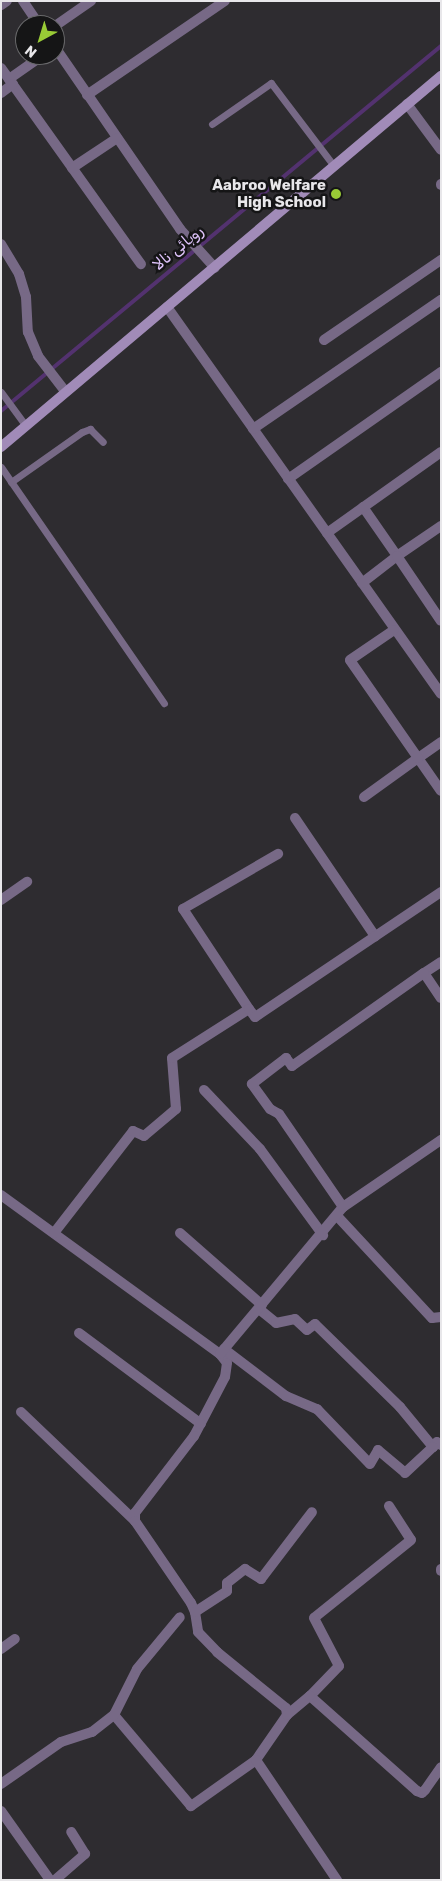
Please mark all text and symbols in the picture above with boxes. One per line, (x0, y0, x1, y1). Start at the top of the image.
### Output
north arrow (15, 15, 65, 65)
text: N (22, 41, 40, 61)
place label: Aabroo Welfare High School (212, 176, 326, 211)
marker: Aabroo Welfare High School (330, 188, 342, 200)
water label: روہائی نالا (149, 221, 207, 275)

